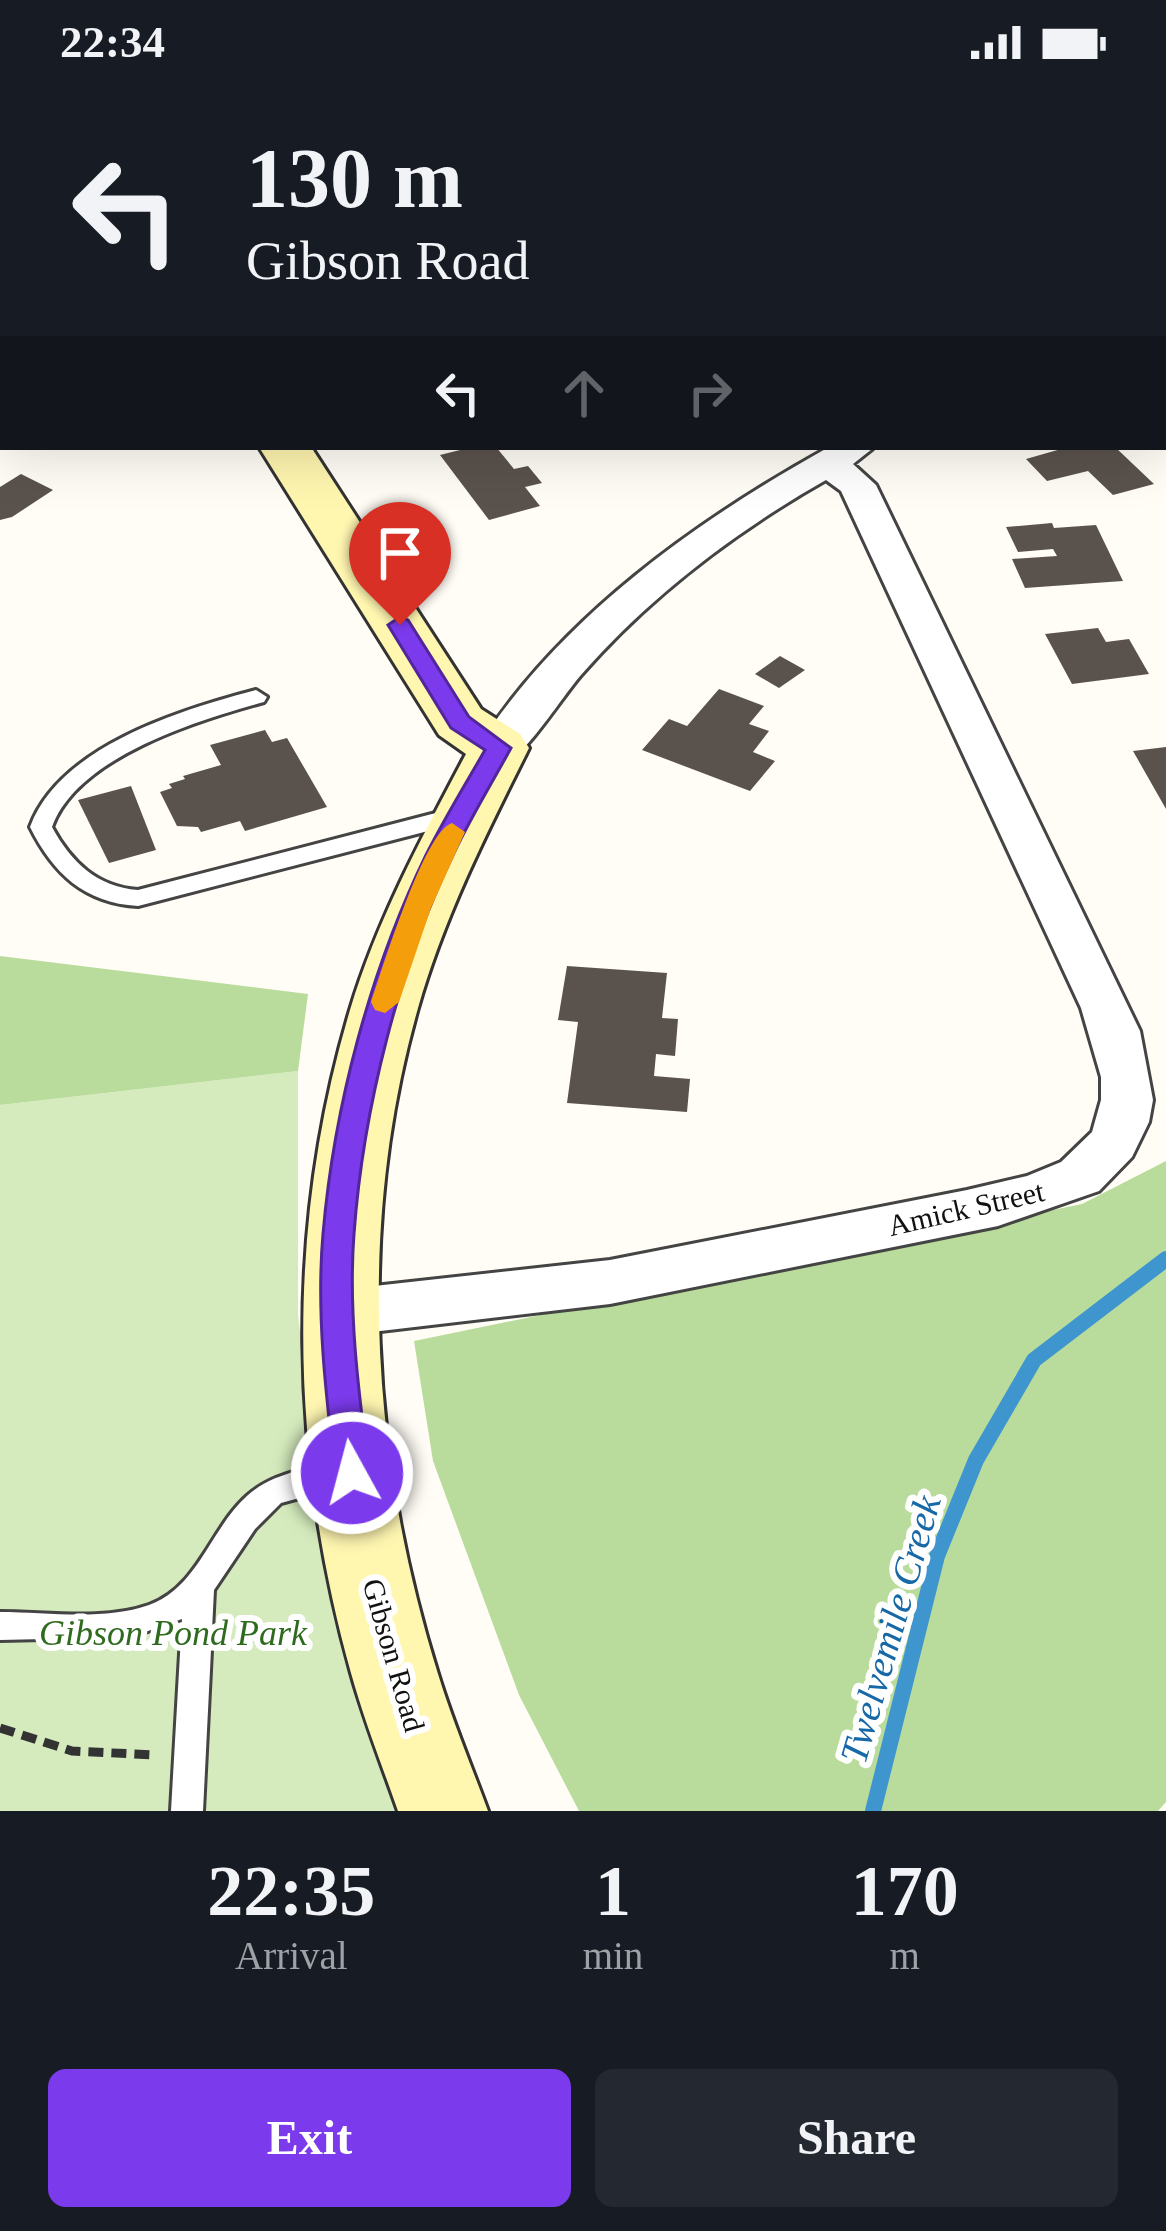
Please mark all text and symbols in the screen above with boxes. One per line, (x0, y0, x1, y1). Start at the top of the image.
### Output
text: 22:34 (60, 17, 165, 67)
icon: left (48, 132, 204, 288)
text: 130 m (246, 132, 463, 225)
text: Gibson Road (246, 231, 530, 291)
icon: left (425, 360, 491, 426)
icon: ahead (551, 360, 617, 426)
icon: right (677, 360, 743, 426)
pin (349, 502, 451, 625)
icon: arrive (367, 520, 433, 586)
street label: Amick Street (885, 1174, 1048, 1242)
position arrow (289, 1410, 415, 1536)
water label: Twelvemile Creek (831, 1490, 949, 1768)
street label: Gibson Road (356, 1575, 432, 1735)
park label: Gibson Pond Park (39, 1613, 308, 1653)
text: 22:35 (207, 1851, 375, 1931)
text: 1 (595, 1851, 631, 1931)
text: 170 (851, 1851, 959, 1931)
text: Arrival (235, 1934, 348, 1977)
text: min (583, 1934, 643, 1977)
text: m (889, 1934, 920, 1977)
button: Exit (48, 2069, 571, 2207)
button: Share (595, 2069, 1118, 2207)

